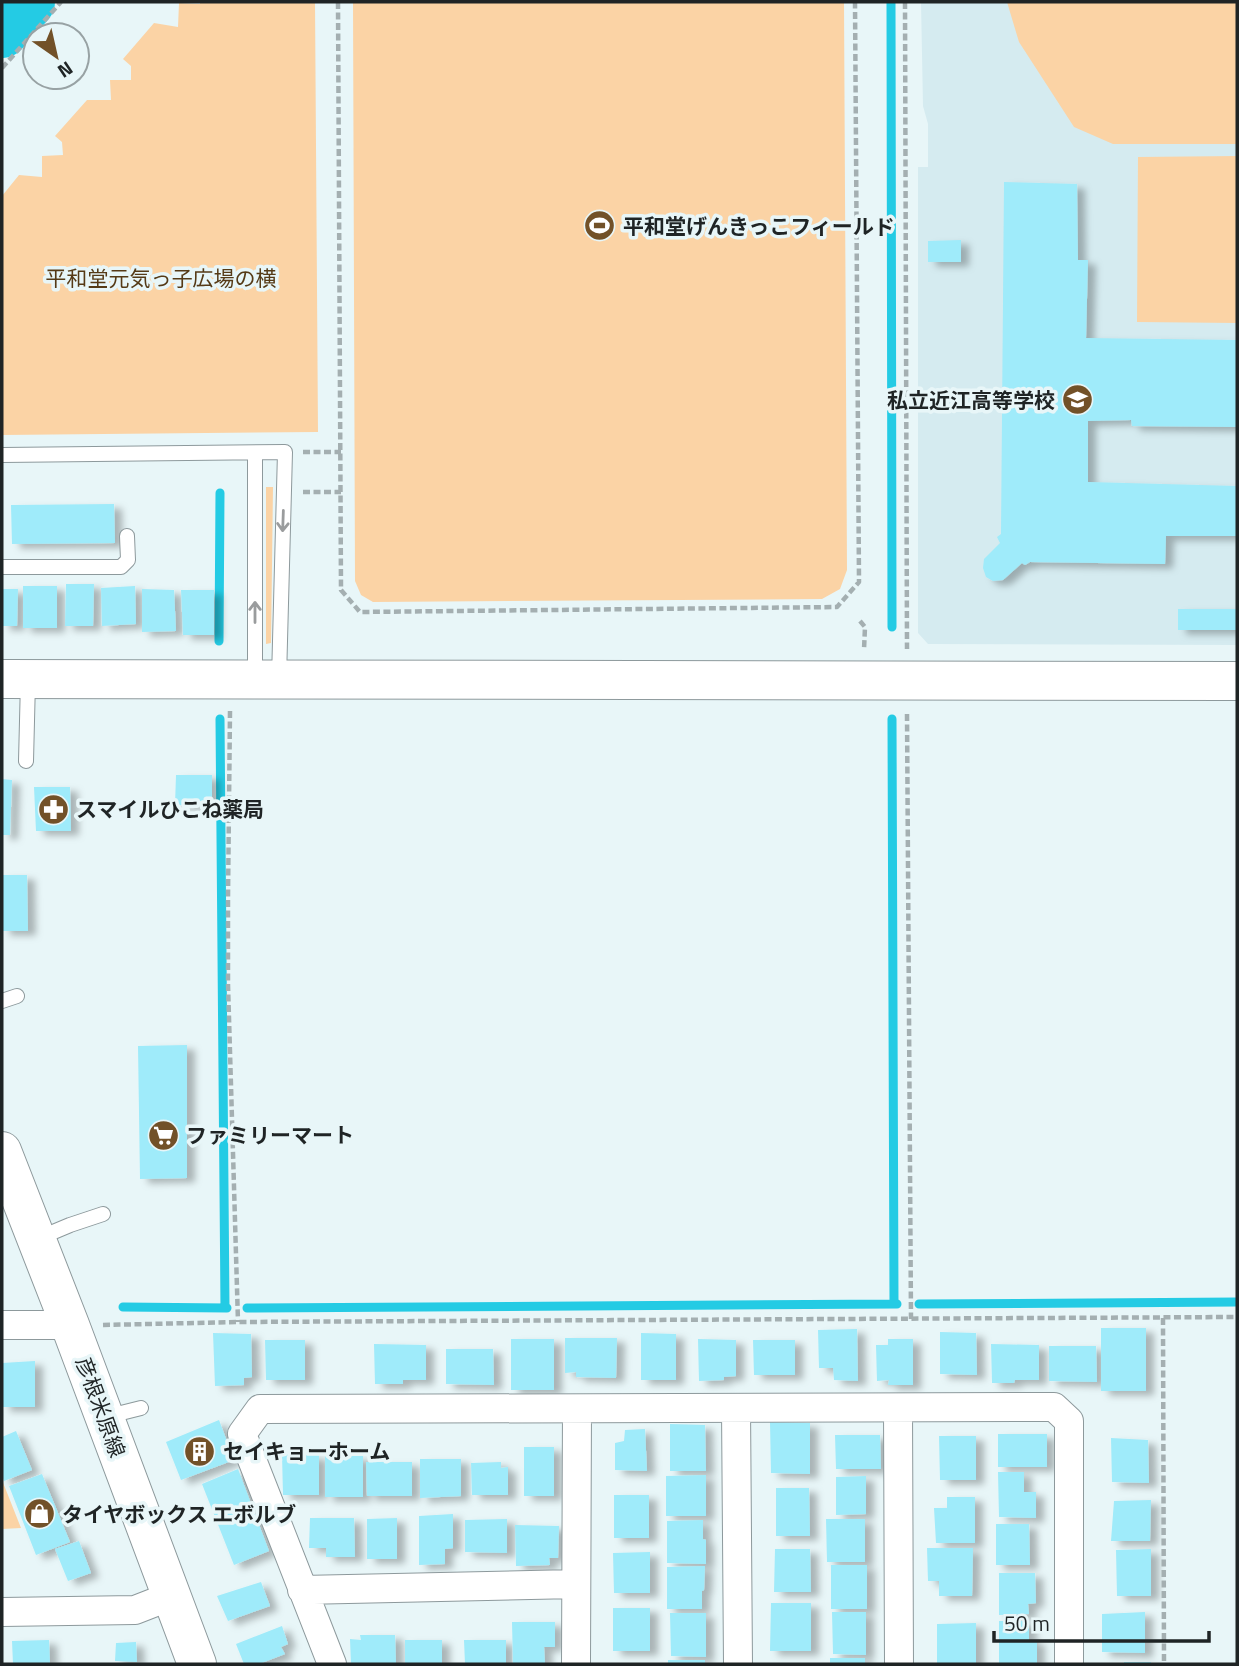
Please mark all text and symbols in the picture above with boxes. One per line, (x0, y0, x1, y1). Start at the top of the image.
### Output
north arrow (21, 21, 91, 91)
text: N (52, 55, 79, 86)
sports icon: 平和堂げんきっこフィールド (583, 209, 617, 243)
place label: 平和堂げんきっこフィールド (623, 210, 895, 242)
park label: 平和堂元気っ子広場の横 (46, 262, 277, 294)
school or university icon: 私立近江高等学校 (1061, 383, 1095, 417)
place label: 私立近江高等学校 (887, 384, 1055, 416)
one-way arrow (276, 509, 290, 532)
one-way arrow (248, 601, 262, 624)
pharmacy icon: スマイルひこね薬局 (36, 792, 70, 826)
place label: スマイルひこね薬局 (76, 793, 264, 825)
supermarket icon: ファミリーマート (146, 1118, 180, 1152)
place label: ファミリーマート (186, 1119, 354, 1151)
street label: 彦根米原線 (68, 1352, 134, 1462)
building icon: セイキョーホーム (183, 1434, 217, 1468)
place label: セイキョーホーム (223, 1435, 390, 1467)
shop icon: タイヤボックス エボルブ (22, 1497, 56, 1531)
place label: タイヤボックス エボルブ (62, 1498, 296, 1530)
scale bar (994, 1600, 1209, 1644)
text: 50 m (1004, 1607, 1050, 1639)

